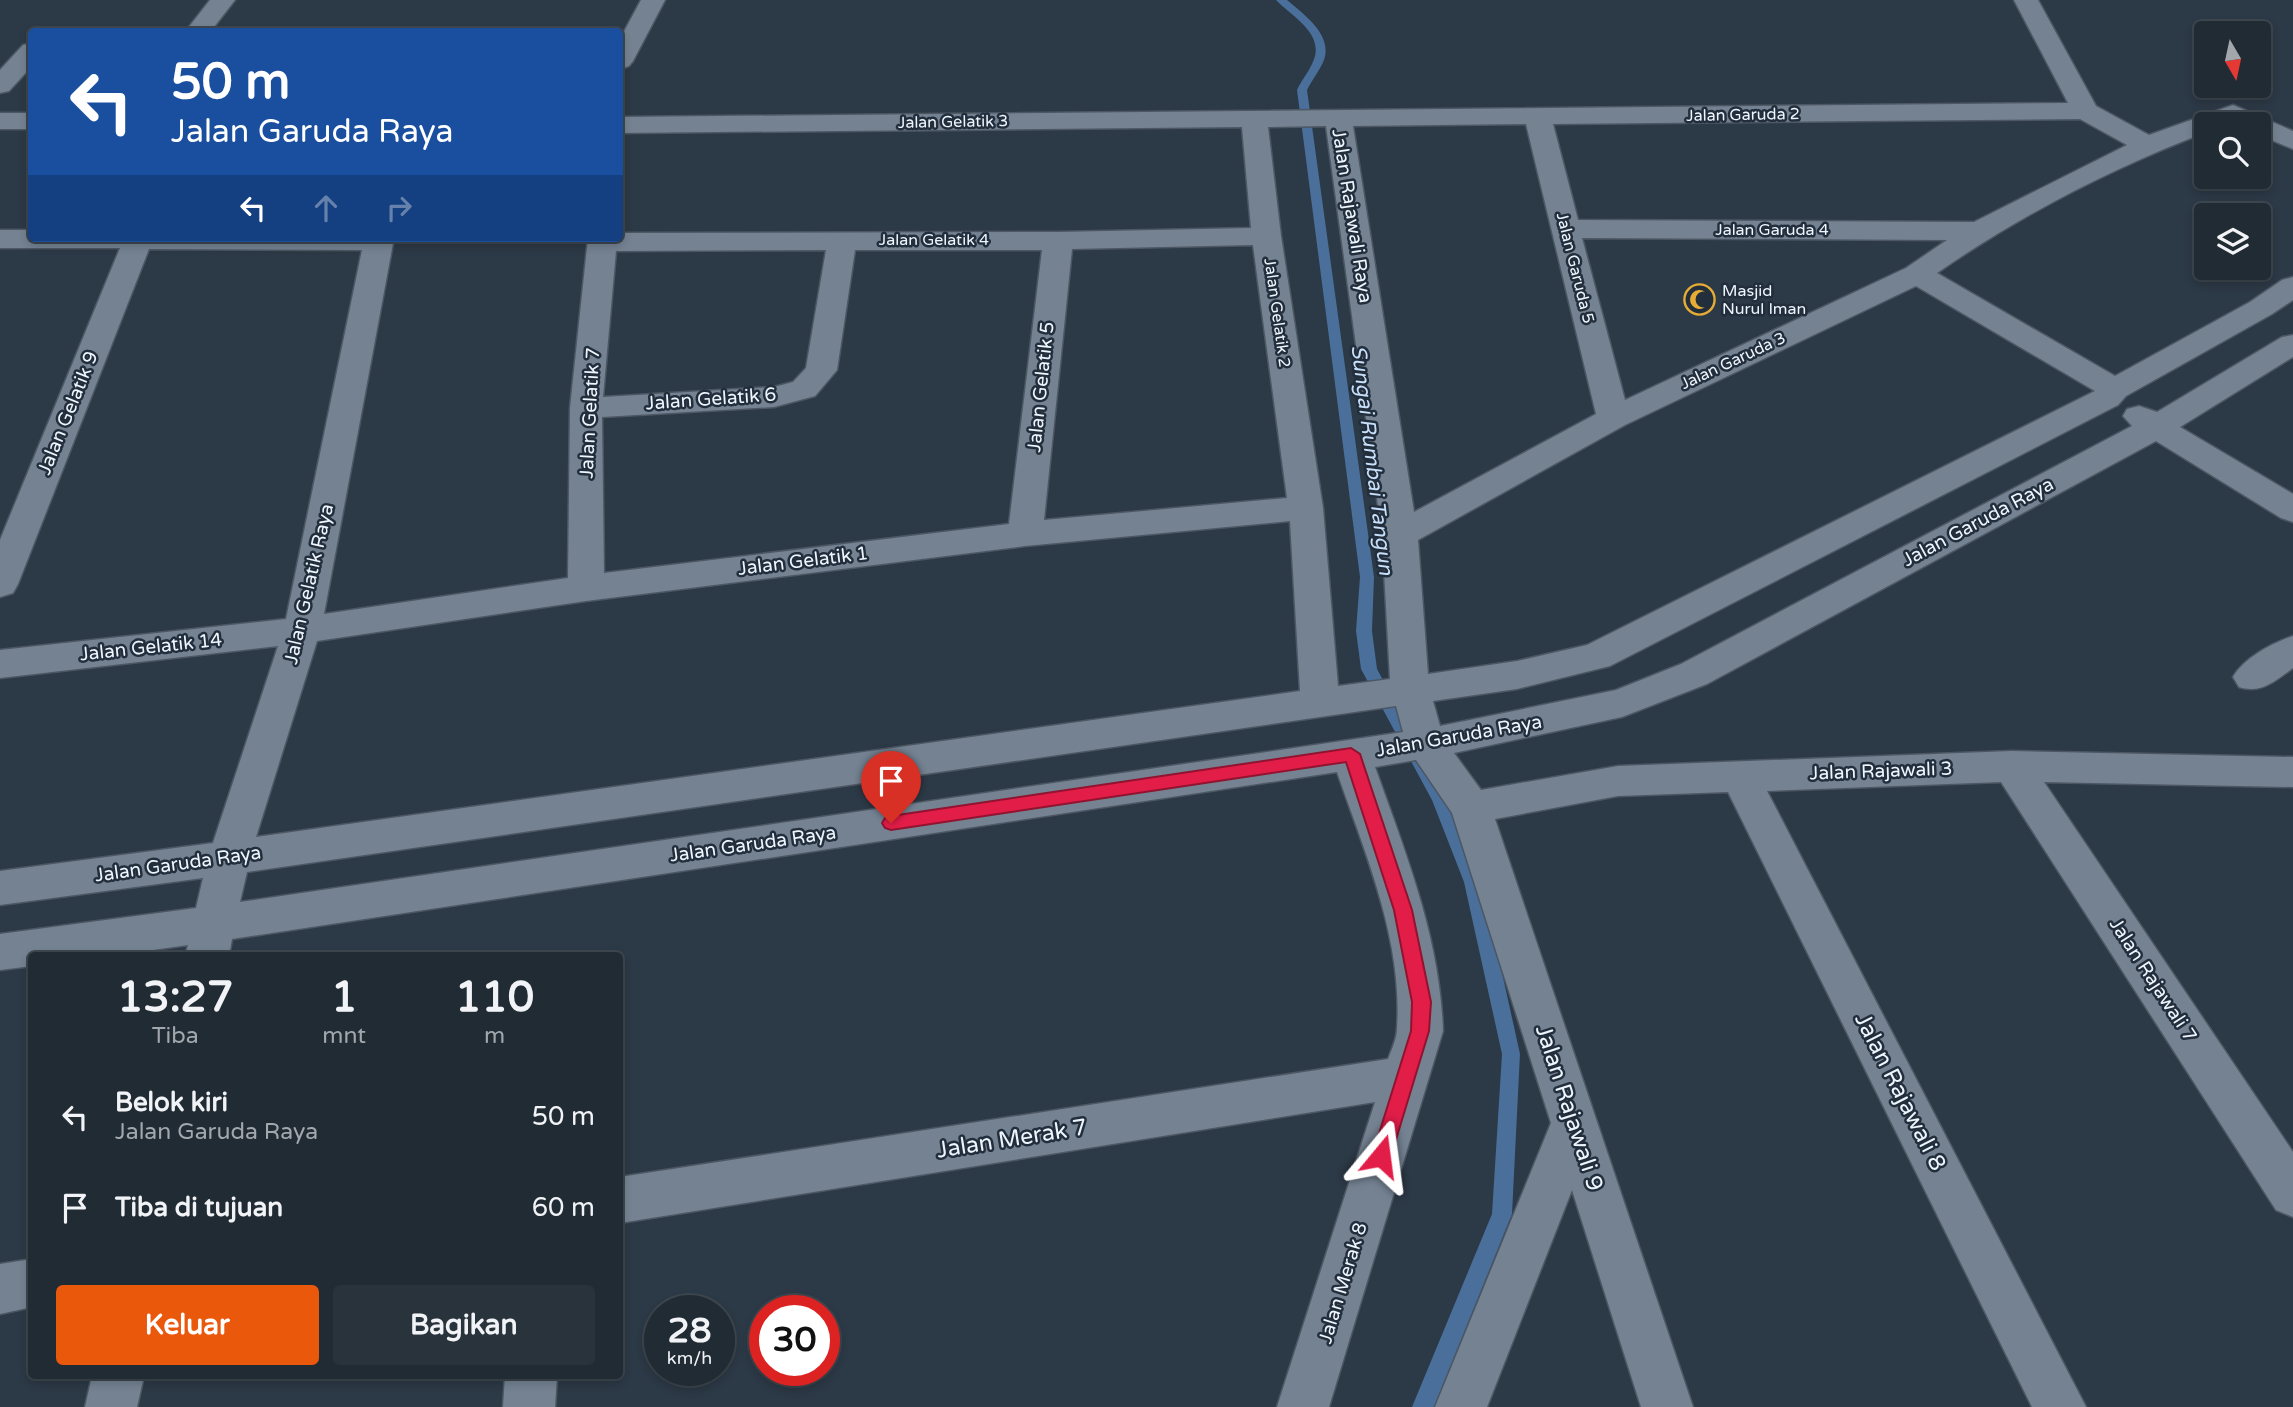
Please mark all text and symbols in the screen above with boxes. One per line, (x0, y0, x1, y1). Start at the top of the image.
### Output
north arrow (2194, 21, 2272, 98)
map controls (2194, 21, 2271, 280)
text: 50 m (171, 53, 290, 112)
icon: left (56, 56, 147, 147)
street label: Jalan Garuda 2 (1686, 104, 1800, 126)
street label: Jalan Gelatik 3 (898, 111, 1008, 133)
button: search (2194, 112, 2271, 189)
text: Jalan Garuda Raya (171, 113, 454, 151)
street label: Jalan Rajawali Raya (1327, 127, 1377, 305)
icon: left (234, 189, 272, 227)
icon: ahead (307, 189, 345, 227)
icon: right (380, 189, 418, 227)
button: layers (2194, 203, 2271, 280)
street label: Jalan Garuda 5 (1552, 210, 1598, 326)
street label: Jalan Garuda 4 (1715, 220, 1829, 240)
street label: Jalan Gelatik 4 (879, 230, 989, 250)
street label: Jalan Gelatik 2 (1259, 257, 1295, 369)
place label: Masjid Nurul Iman (1722, 281, 1806, 319)
mosque icon: Masjid Nurul Iman (1682, 283, 1716, 317)
street label: Jalan Gelatik 5 (1023, 321, 1059, 453)
street label: Jalan Garuda 3 (1677, 328, 1789, 394)
water label: Sungai Rumbai Tangun (1345, 344, 1399, 578)
street label: Jalan Gelatik 7 (576, 347, 604, 479)
street label: Jalan Gelatik 9 (33, 348, 103, 478)
street label: Jalan Gelatik 6 (645, 383, 777, 415)
street label: Jalan Garuda Raya (1899, 473, 2057, 571)
street label: Jalan Gelatik Raya (280, 502, 338, 666)
street label: Jalan Gelatik 1 (737, 542, 869, 580)
street label: Jalan Gelatik 14 (79, 629, 223, 665)
street label: Jalan Garuda Raya (1374, 711, 1544, 761)
pin (861, 751, 921, 823)
street label: Jalan Rajawali 3 (1809, 758, 1953, 784)
icon: arrive (872, 762, 910, 800)
street label: Jalan Garuda Raya (668, 821, 838, 867)
street label: Jalan Garuda Raya (93, 841, 263, 887)
street label: Jalan Rajawali 7 (2105, 914, 2201, 1046)
text: 13:27 (117, 972, 233, 1023)
text: 1 (331, 972, 357, 1023)
text: 110 (455, 972, 534, 1023)
street label: Jalan Rajawali 8 (1848, 1009, 1952, 1175)
street label: Jalan Rajawali 9 (1529, 1021, 1609, 1195)
text: Tiba (152, 1022, 199, 1050)
text: mnt (322, 1022, 366, 1050)
text: m (484, 1022, 505, 1050)
text: Belok kiri (115, 1087, 228, 1118)
icon: left (56, 1098, 94, 1136)
text: 50 m (532, 1101, 595, 1132)
street label: Jalan Merak 7 (935, 1113, 1089, 1165)
text: Jalan Garuda Raya (115, 1118, 318, 1146)
position arrow (1344, 1119, 1418, 1193)
icon: arrive (56, 1189, 94, 1227)
text: Tiba di tujuan (115, 1192, 283, 1223)
text: 60 m (532, 1192, 595, 1223)
street label: Jalan Merak 8 (1314, 1220, 1372, 1346)
button: Keluar (56, 1285, 319, 1365)
button: Bagikan (333, 1285, 595, 1365)
speed limit sign: 30 (749, 1295, 840, 1386)
text: 28 (668, 1310, 711, 1352)
text: km/h (667, 1347, 712, 1369)

